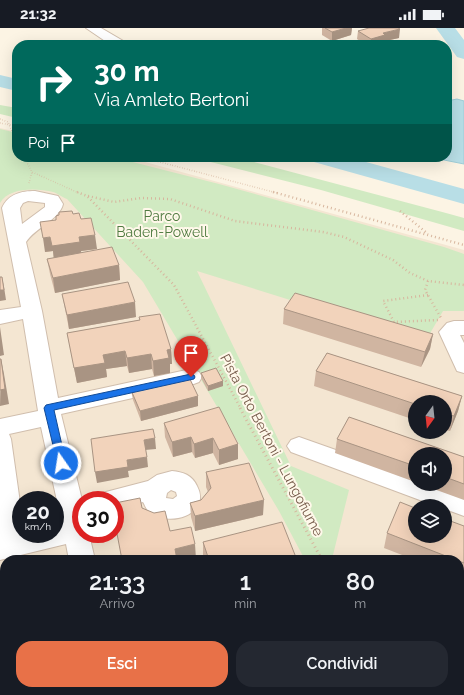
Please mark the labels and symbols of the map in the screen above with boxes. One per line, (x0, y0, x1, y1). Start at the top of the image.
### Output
park label: Parco Baden-Powell (116, 208, 208, 240)
pin (174, 336, 208, 377)
street label: Pista Orto Bertoni - Lungofiume (217, 351, 327, 539)
north arrow (408, 395, 452, 439)
position arrow (40, 442, 82, 484)
speed limit sign: 30 (72, 491, 124, 543)

